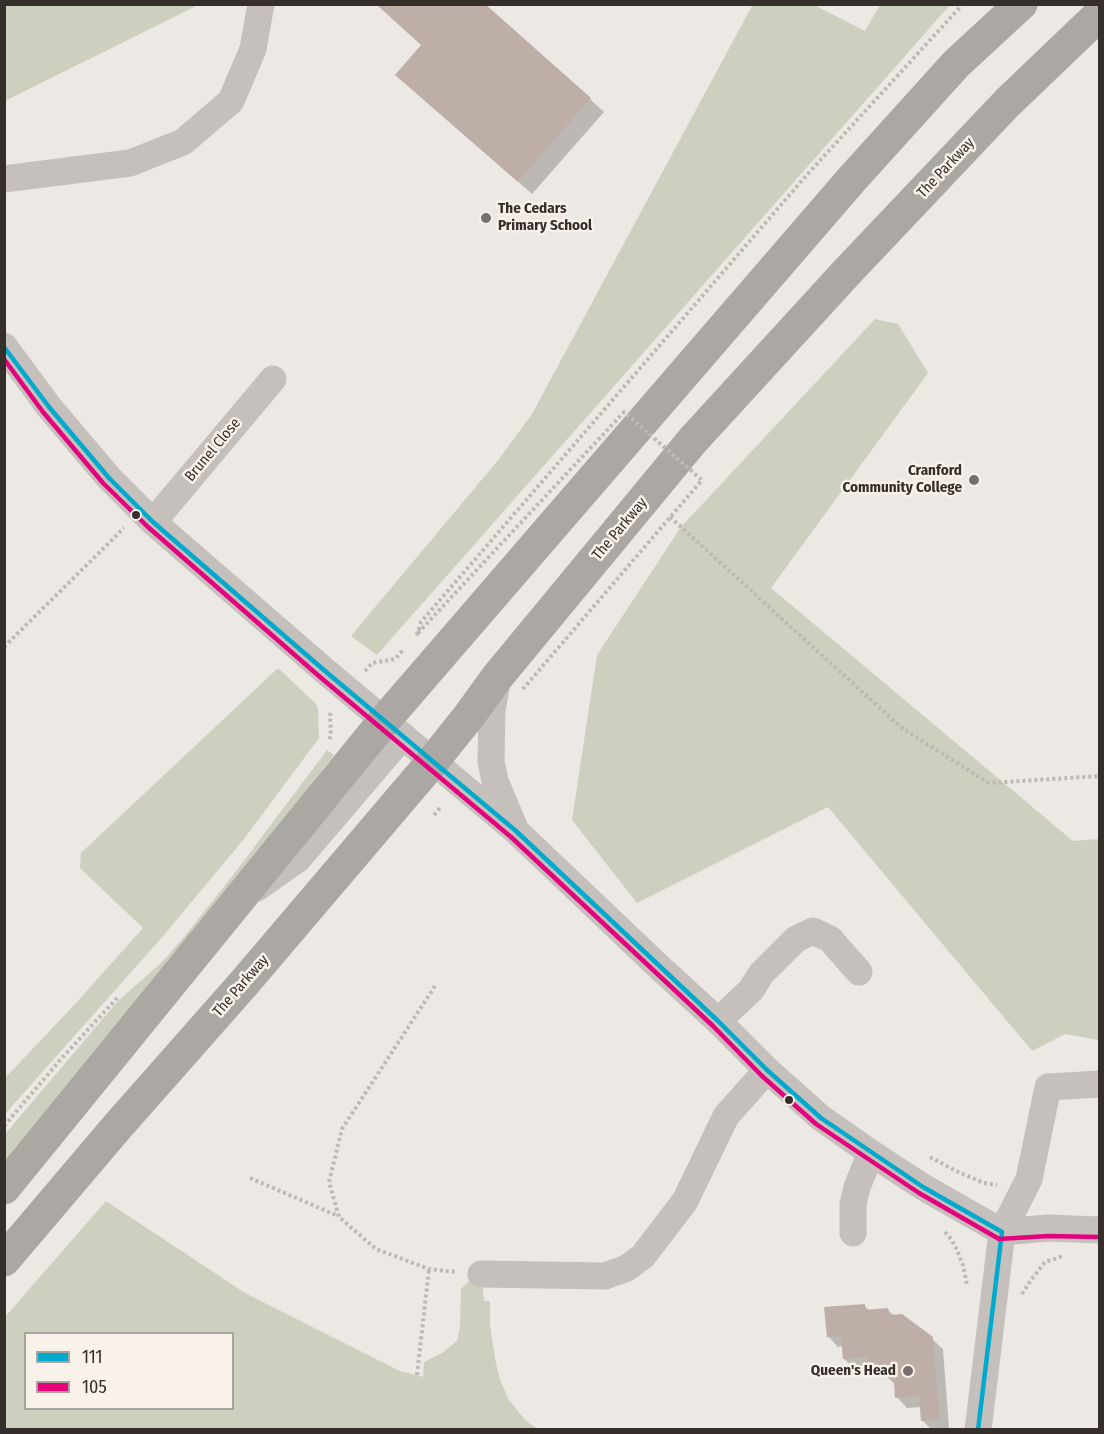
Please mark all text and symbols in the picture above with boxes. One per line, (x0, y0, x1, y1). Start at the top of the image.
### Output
street label: The Parkway (914, 134, 978, 202)
place label: The Cedars Primary School (498, 200, 592, 235)
marker: The Cedars Primary School (479, 211, 493, 225)
street label: Brunel Close (181, 415, 245, 485)
place label: Cranford Community College (842, 462, 962, 497)
marker: Cranford Community College (967, 473, 981, 487)
street label: The Parkway (589, 494, 651, 564)
unlabelled marker (130, 509, 142, 521)
street label: The Parkway (209, 951, 273, 1021)
unlabelled marker (783, 1094, 795, 1106)
legend (24, 1332, 234, 1410)
text: 111 (82, 1346, 103, 1368)
place label: Queen's Head (811, 1362, 896, 1380)
marker: Queen's Head (901, 1364, 915, 1378)
text: 105 (82, 1376, 107, 1398)

